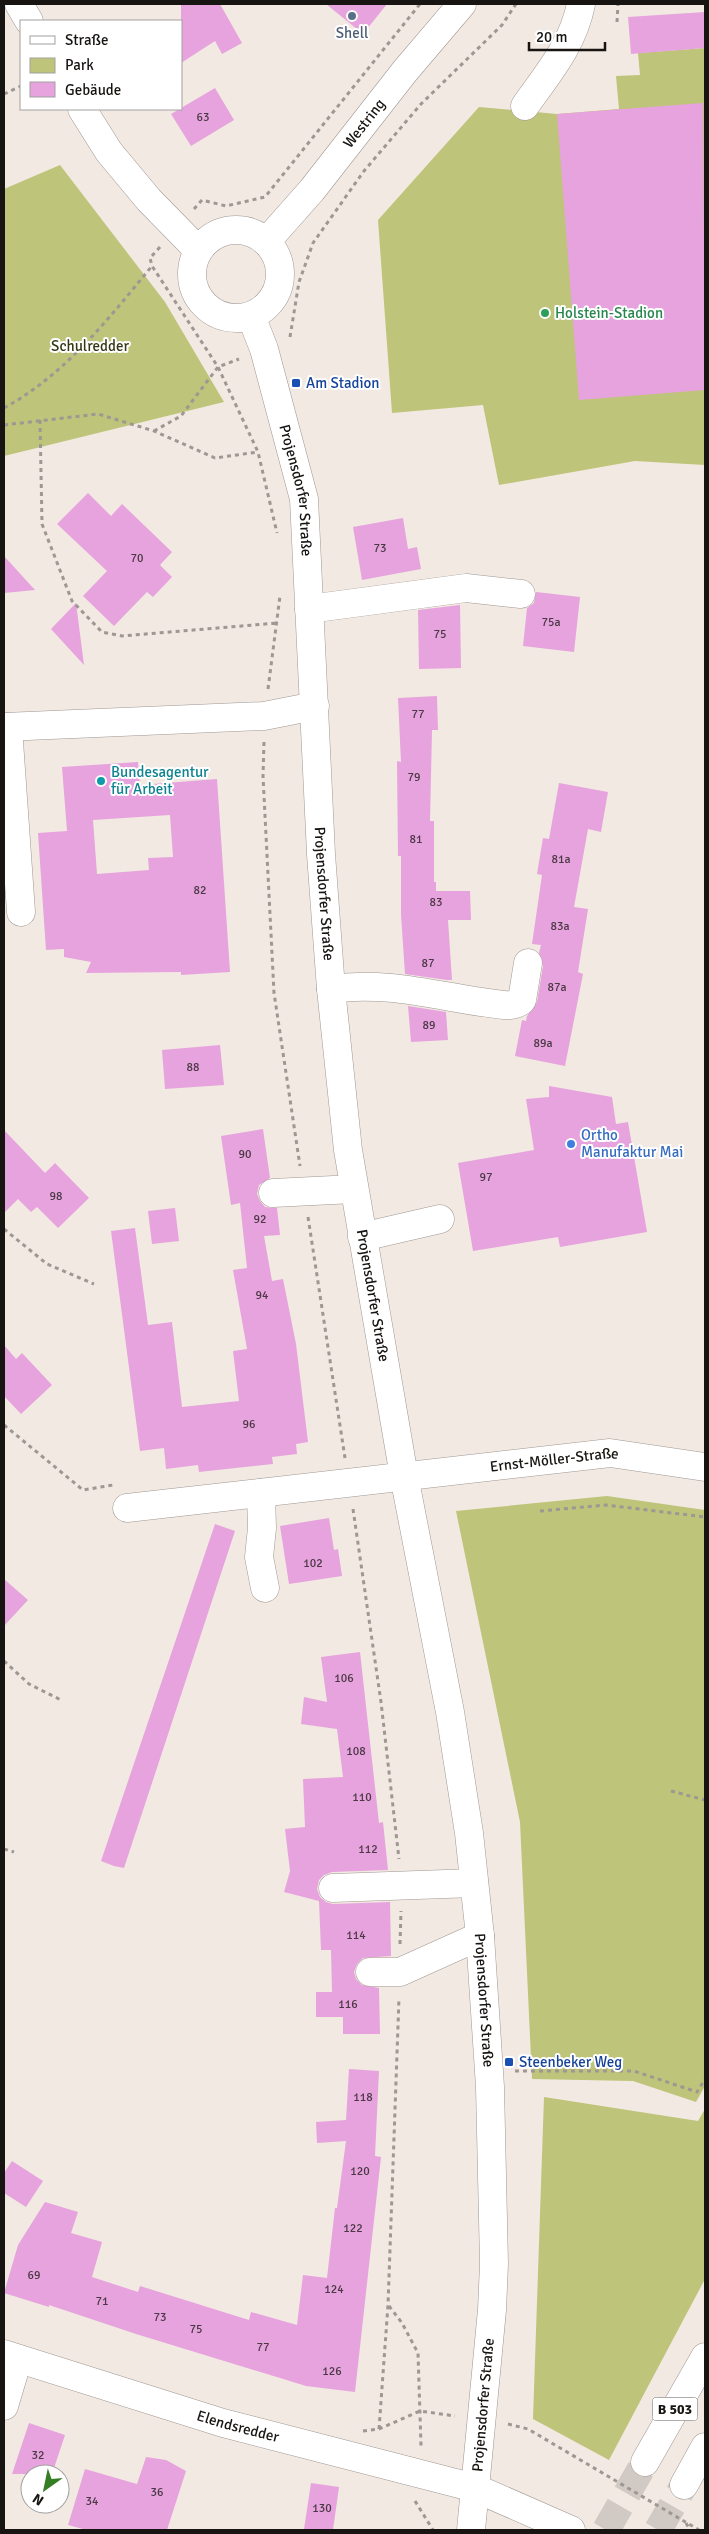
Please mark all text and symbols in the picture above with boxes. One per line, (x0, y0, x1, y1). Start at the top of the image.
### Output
marker: Shell (346, 10, 358, 22)
legend (20, 20, 182, 110)
scale bar (529, 20, 605, 52)
place label: Shell (336, 24, 368, 42)
text: 20 m (536, 28, 567, 46)
text: Straße (65, 31, 109, 49)
text: Park (65, 56, 94, 74)
text: Gebäude (65, 81, 121, 99)
street label: Westring (339, 95, 389, 152)
house number: 63 (197, 110, 209, 125)
place label: Holstein-Stadion (555, 304, 663, 322)
marker: Holstein-Stadion (539, 307, 551, 319)
park label: Schulredder (51, 337, 129, 355)
place label: Am Stadion (306, 374, 380, 392)
marker: Am Stadion (290, 377, 302, 389)
street label: Projensdorfer Straße (275, 422, 316, 557)
house number: 73 (374, 541, 386, 556)
house number: 70 (131, 551, 143, 566)
house number: 75a (541, 615, 561, 630)
house number: 75 (434, 627, 446, 642)
house number: 77 (412, 707, 424, 722)
place label: Bundesagentur für Arbeit (111, 763, 209, 798)
house number: 79 (408, 770, 420, 785)
marker: Bundesagentur für Arbeit (95, 775, 107, 787)
street label: Projensdorfer Straße (311, 826, 338, 961)
house number: 81 (410, 832, 422, 847)
house number: 81a (551, 852, 571, 867)
house number: 82 (194, 883, 206, 898)
house number: 83 (430, 895, 442, 910)
house number: 83a (550, 919, 570, 934)
house number: 87 (422, 956, 434, 971)
house number: 87a (547, 980, 567, 995)
house number: 89 (423, 1018, 435, 1033)
house number: 89a (533, 1036, 553, 1051)
house number: 88 (187, 1060, 199, 1075)
place label: Ortho Manufaktur Mai (581, 1126, 683, 1161)
marker: Ortho Manufaktur Mai (565, 1138, 577, 1150)
house number: 90 (239, 1147, 251, 1162)
house number: 97 (480, 1170, 492, 1185)
house number: 98 (50, 1189, 62, 1204)
house number: 92 (254, 1212, 266, 1227)
street label: Projensdorfer Straße (353, 1228, 393, 1363)
house number: 94 (256, 1288, 269, 1303)
house number: 96 (243, 1417, 255, 1432)
street label: Ernst-Möller-Straße (489, 1444, 620, 1476)
house number: 102 (303, 1556, 323, 1571)
house number: 106 (334, 1671, 354, 1686)
house number: 108 (346, 1744, 366, 1759)
house number: 110 (352, 1790, 372, 1805)
house number: 112 (358, 1842, 378, 1857)
house number: 114 (346, 1928, 366, 1943)
street label: Projensdorfer Straße (471, 1933, 498, 2068)
house number: 116 (338, 1997, 358, 2012)
place label: Steenbeker Weg (519, 2053, 622, 2071)
marker: Steenbeker Weg (503, 2056, 515, 2068)
house number: 118 (353, 2090, 373, 2105)
house number: 120 (350, 2164, 370, 2179)
house number: 122 (343, 2221, 363, 2236)
house number: 69 (28, 2268, 40, 2283)
house number: 124 (324, 2282, 344, 2297)
house number: 71 (96, 2294, 108, 2309)
house number: 73 (154, 2310, 166, 2325)
house number: 75 (190, 2322, 202, 2337)
street label: Projensdorfer Straße (468, 2337, 498, 2473)
house number: 77 (257, 2340, 269, 2355)
house number: 126 (322, 2364, 342, 2379)
road number: B 503 (652, 2398, 698, 2420)
street label: Elendsredder (195, 2406, 282, 2446)
house number: 32 (32, 2448, 44, 2463)
north arrow (20, 2464, 70, 2514)
house number: 36 (151, 2485, 163, 2500)
text: N (29, 2490, 47, 2509)
house number: 34 (86, 2494, 99, 2509)
house number: 130 (312, 2501, 332, 2516)

